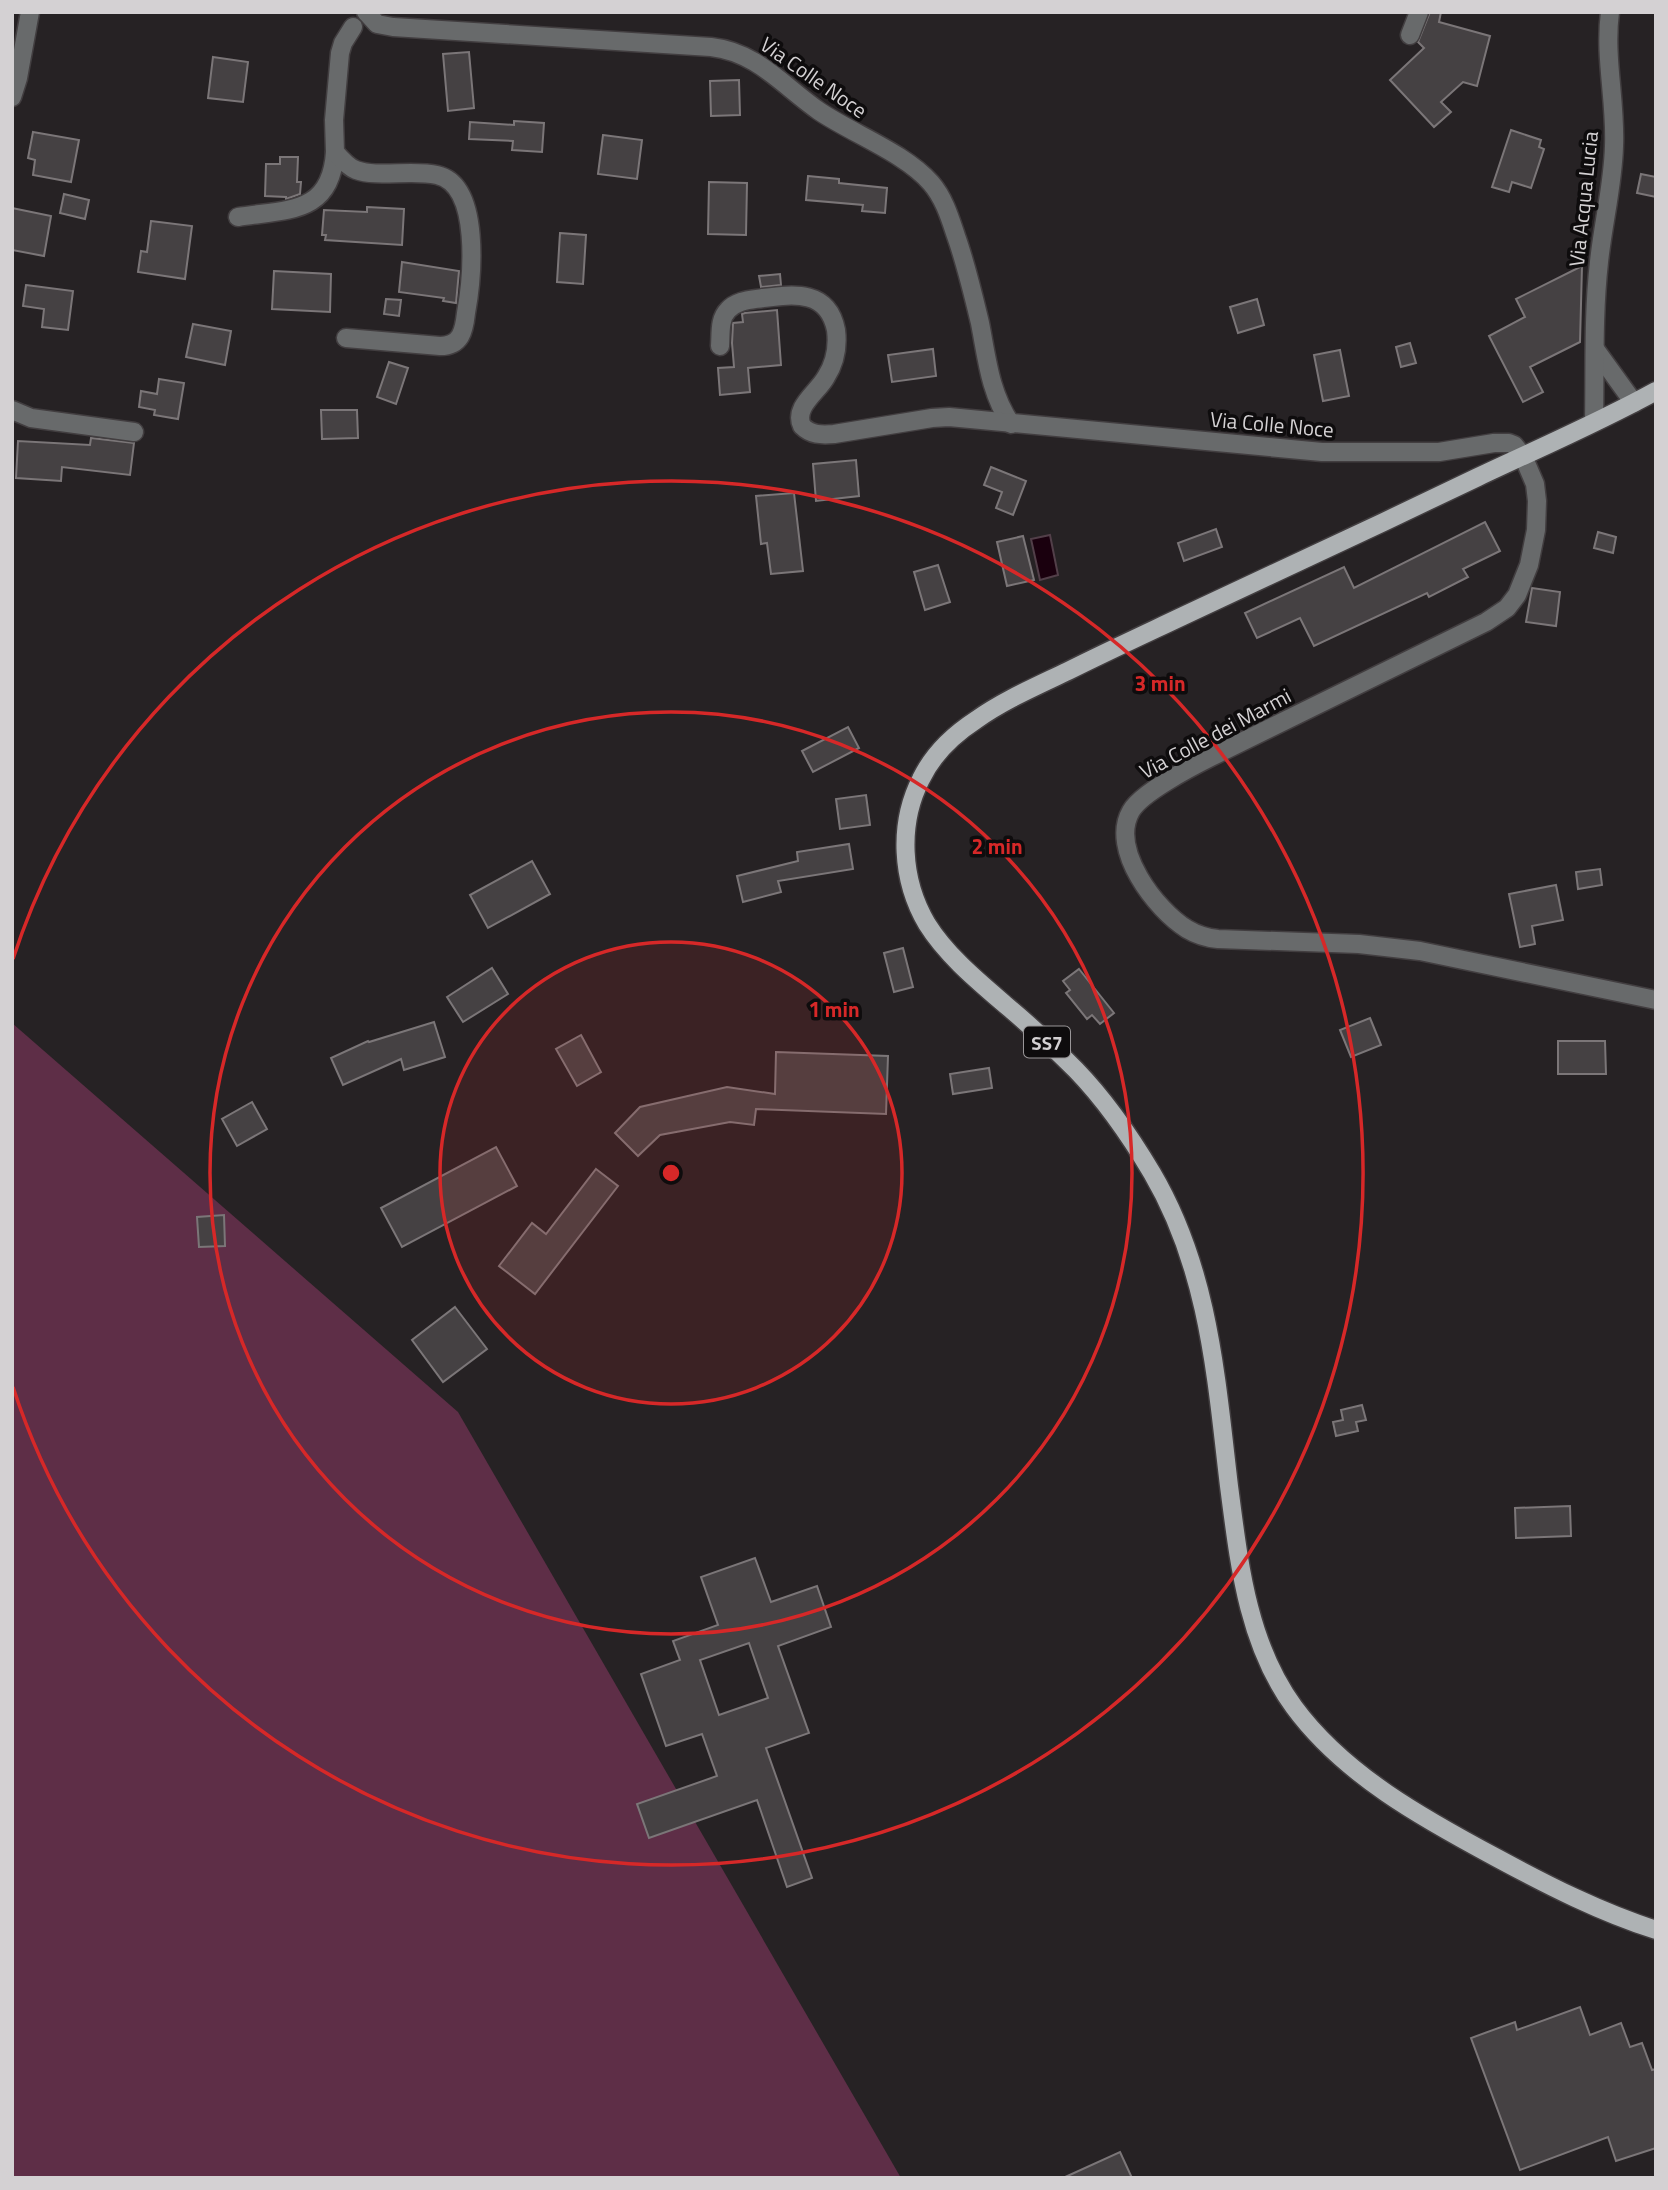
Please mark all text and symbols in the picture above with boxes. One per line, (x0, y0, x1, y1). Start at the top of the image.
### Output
street label: Via Colle Noce (754, 28, 874, 126)
street label: Via Acqua Lucia (1560, 129, 1606, 268)
street label: Via Colle Noce (1209, 403, 1335, 445)
text: 3 min (1134, 667, 1186, 699)
street label: Via Colle dei Marmi (1133, 680, 1297, 786)
text: 2 min (971, 830, 1023, 862)
text: 1 min (808, 993, 860, 1025)
road number: SS7 (1024, 1026, 1070, 1058)
centre of rings (659, 1161, 683, 1185)

